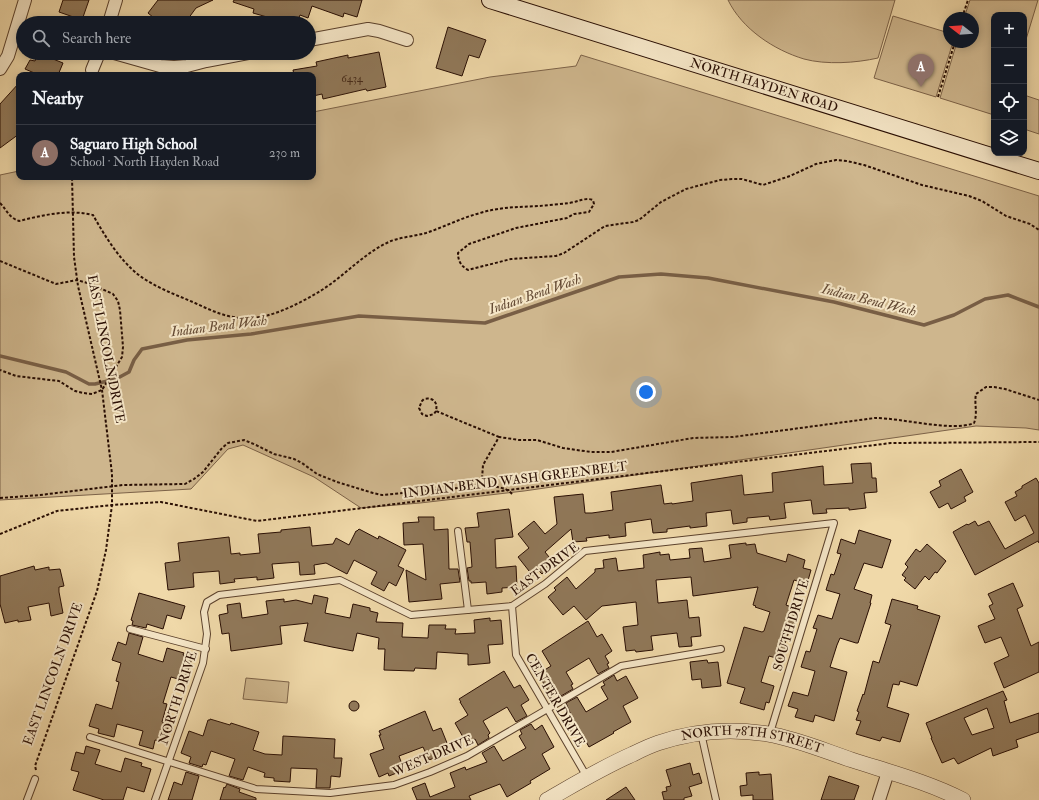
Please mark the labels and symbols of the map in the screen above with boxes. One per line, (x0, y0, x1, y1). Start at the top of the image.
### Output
north arrow (943, 12, 979, 48)
pin: A (908, 54, 934, 87)
street label: NORTH HAYDEN ROAD (688, 55, 840, 116)
house number: 6434 (341, 72, 364, 85)
water label: Indian Bend Wash (486, 270, 583, 318)
street label: EAST LINCOLN DRIVE (84, 274, 128, 424)
water label: Indian Bend Wash (819, 280, 918, 320)
water label: Indian Bend Wash (169, 312, 268, 340)
your location (636, 382, 656, 402)
street label: INDIAN BEND WASH GREENBELT (402, 458, 629, 502)
street label: EAST DRIVE (508, 539, 582, 599)
street label: SOUTH DRIVE (769, 577, 813, 673)
street label: EAST LINCOLN DRIVE (20, 600, 86, 748)
street label: NORTH DRIVE (155, 649, 201, 747)
street label: CENTER DRIVE (522, 650, 588, 750)
street label: NORTH 78TH STREET (680, 723, 825, 757)
street label: WEST DRIVE (389, 732, 476, 781)

